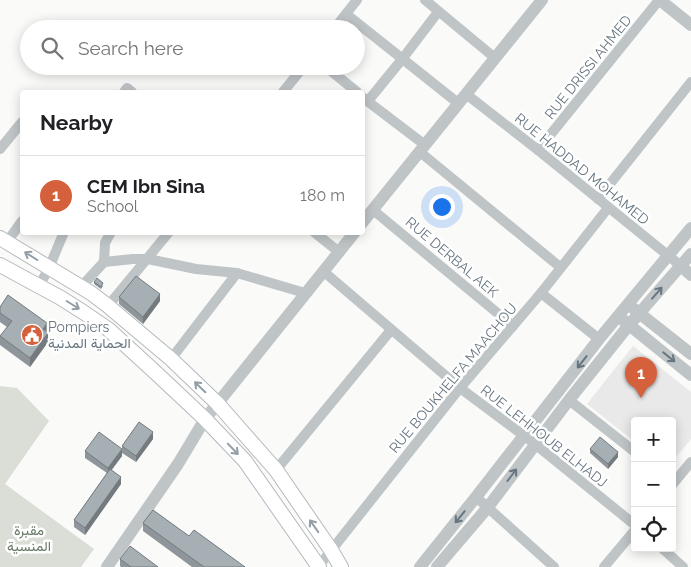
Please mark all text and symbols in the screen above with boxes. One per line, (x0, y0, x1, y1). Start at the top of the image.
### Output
street label: RUE DRISSI AHMED (541, 12, 635, 122)
search box (20, 20, 365, 75)
icon: search (38, 34, 66, 62)
text: Search here (78, 37, 184, 59)
text: Nearby (40, 110, 113, 135)
street label: RUE HADDAD MOHAMED (512, 110, 652, 228)
text: CEM Ibn Sina (87, 175, 205, 197)
text: 1 (52, 186, 60, 205)
text: 180 m (300, 186, 345, 205)
your location (429, 194, 455, 220)
text: School (87, 197, 138, 216)
street label: RUE DERBAL AEK (402, 214, 502, 300)
one-way arrow (24, 251, 38, 261)
one-way arrow (651, 287, 663, 300)
street label: RUE BOUKHELFA MAACHOU (386, 300, 520, 456)
one-way arrow (66, 301, 80, 311)
place label: Pompiers الحماية المدنية (48, 319, 131, 351)
public building icon: Pompiers الحماية المدنية (20, 323, 44, 347)
one-way arrow (662, 351, 675, 362)
one-way arrow (576, 355, 587, 368)
pin: 1 (625, 357, 657, 398)
one-way arrow (194, 381, 207, 393)
street label: RUE LEHHOUB ELHADJ (478, 382, 610, 490)
map controls (631, 417, 676, 552)
button: + (631, 417, 676, 462)
one-way arrow (227, 442, 239, 455)
button: − (631, 462, 676, 507)
one-way arrow (507, 469, 518, 482)
button: locate (631, 507, 676, 552)
one-way arrow (455, 511, 466, 524)
one-way arrow (309, 519, 319, 533)
park label: مقبرة المنسية (7, 522, 51, 554)

